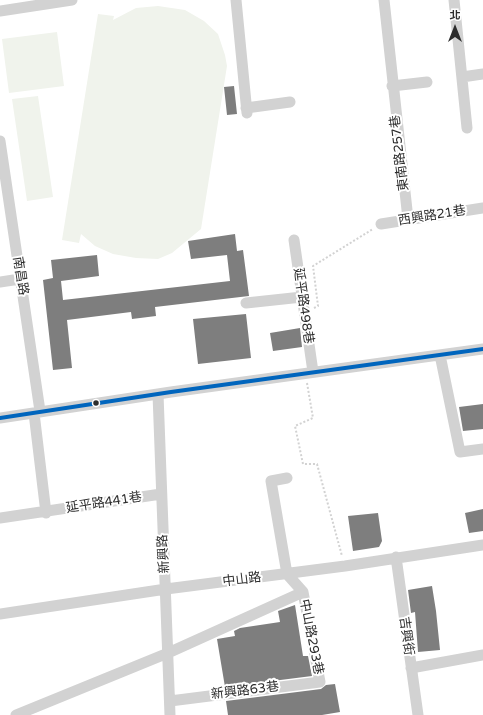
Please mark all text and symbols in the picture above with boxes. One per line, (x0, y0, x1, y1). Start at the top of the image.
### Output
north arrow (435, 8, 475, 48)
text: 北 (450, 9, 461, 22)
street label: 東南路257巷 (388, 114, 412, 192)
street label: 西興路21巷 (397, 203, 467, 229)
street label: 南昌路 (9, 256, 31, 296)
street label: 延平路498巷 (290, 267, 316, 345)
unlabelled marker (91, 398, 101, 408)
street label: 延平路441巷 (65, 489, 143, 517)
street label: 新興路 (155, 534, 173, 574)
street label: 中山路 (222, 570, 262, 590)
street label: 中山路293巷 (296, 598, 326, 676)
street label: 吉興街 (396, 616, 416, 656)
street label: 新興路63巷 (210, 679, 280, 703)

